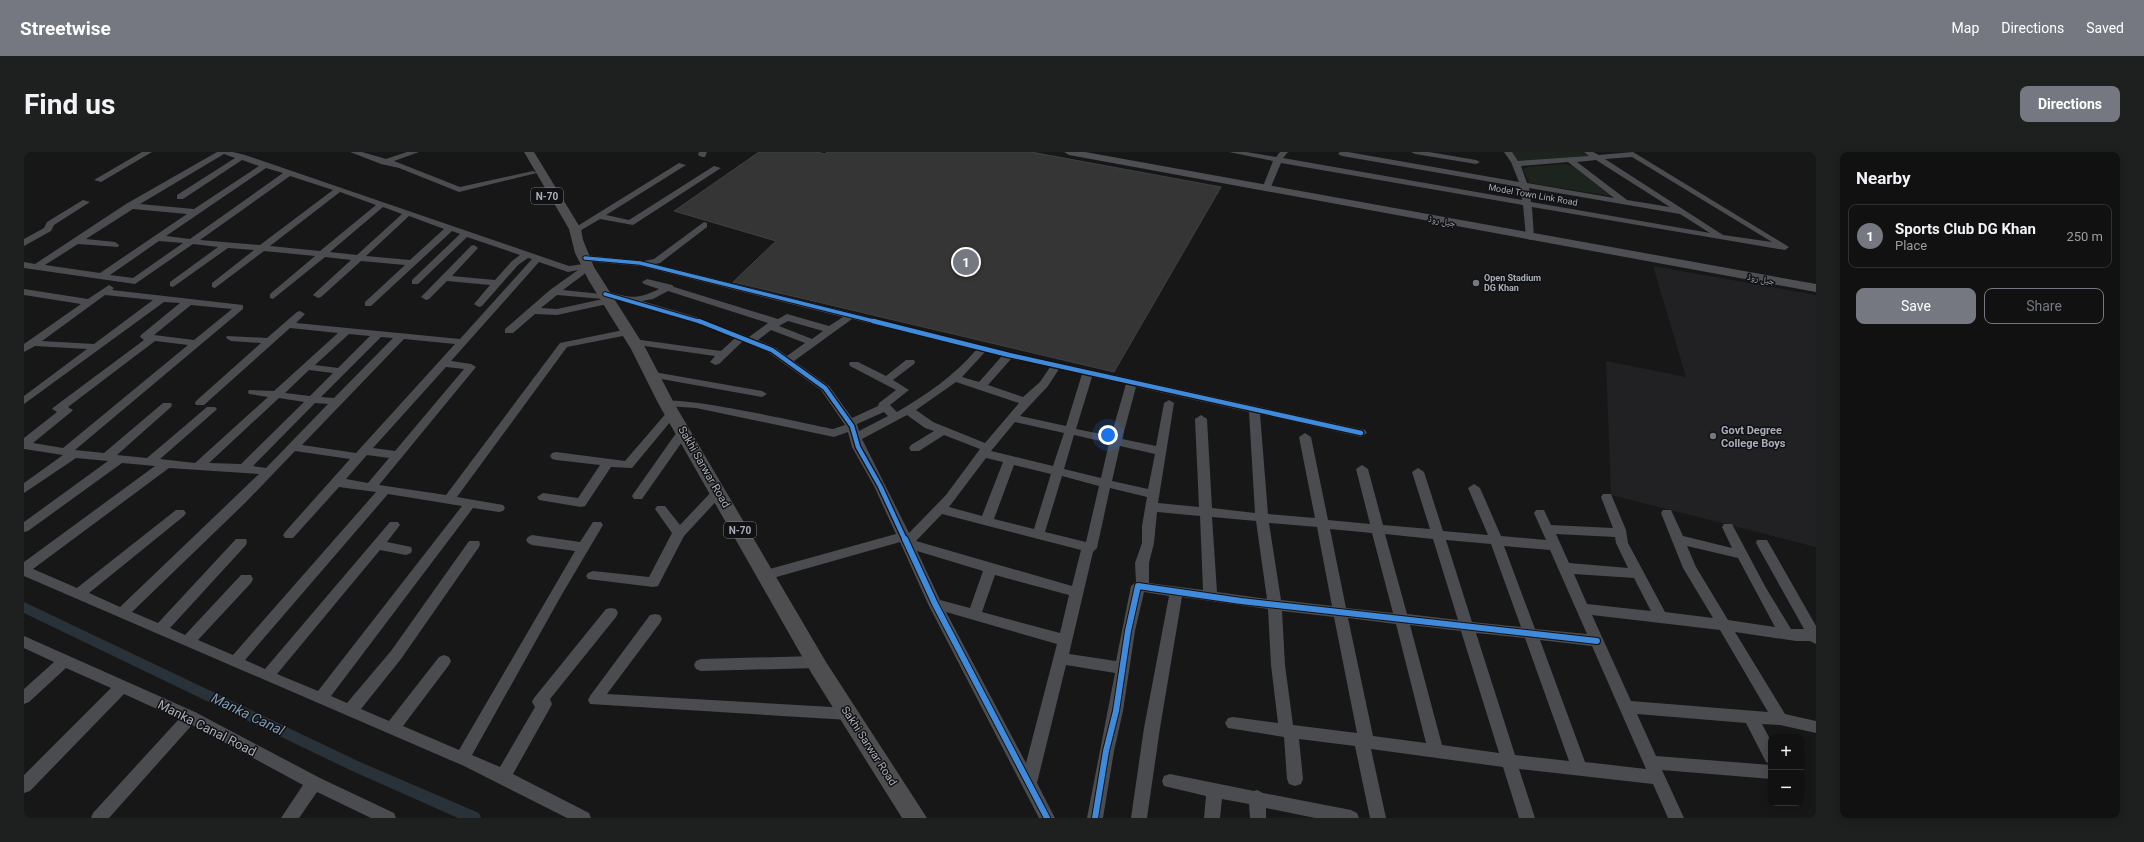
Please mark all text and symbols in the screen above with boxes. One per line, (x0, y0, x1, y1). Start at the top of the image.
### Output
text: Streetwise (20, 17, 111, 40)
text: Map (1952, 20, 1979, 36)
text: Directions (2001, 20, 2064, 36)
text: Saved (2086, 20, 2124, 36)
button: Directions (2020, 86, 2120, 122)
text: Find us (24, 88, 115, 121)
text: Nearby (1856, 168, 1911, 188)
street label: Model Town Link Road (1488, 182, 1578, 208)
road number: N-70 (531, 188, 563, 204)
street label: جیل روڈ (1427, 214, 1457, 229)
text: Sports Club DG Khan (1895, 220, 2036, 238)
text: 1 (1866, 229, 1874, 244)
text: 250 m (2066, 229, 2103, 244)
text: Place (1895, 238, 1927, 253)
pin: 1 (953, 247, 979, 277)
street label: جیل روڈ (1746, 272, 1776, 287)
place label: Open Stadium DG Khan (1484, 273, 1541, 293)
marker: Open Stadium DG Khan (1471, 278, 1481, 288)
button: Save (1856, 288, 1976, 324)
button: Share (1984, 288, 2104, 324)
street label: Sakhi Sarwar Road (675, 424, 733, 510)
place label: Govt Degree College Boys (1721, 424, 1786, 450)
your location (1098, 425, 1118, 445)
marker: Govt Degree College Boys (1708, 431, 1718, 441)
road number: N-70 (724, 522, 756, 538)
water label: Manka Canal (209, 690, 288, 739)
street label: Manka Canal Road (155, 697, 259, 759)
street label: Sakhi Sarwar Road (839, 704, 899, 788)
map controls (1768, 734, 1804, 806)
button: + (1768, 734, 1804, 770)
button: − (1768, 770, 1804, 806)

